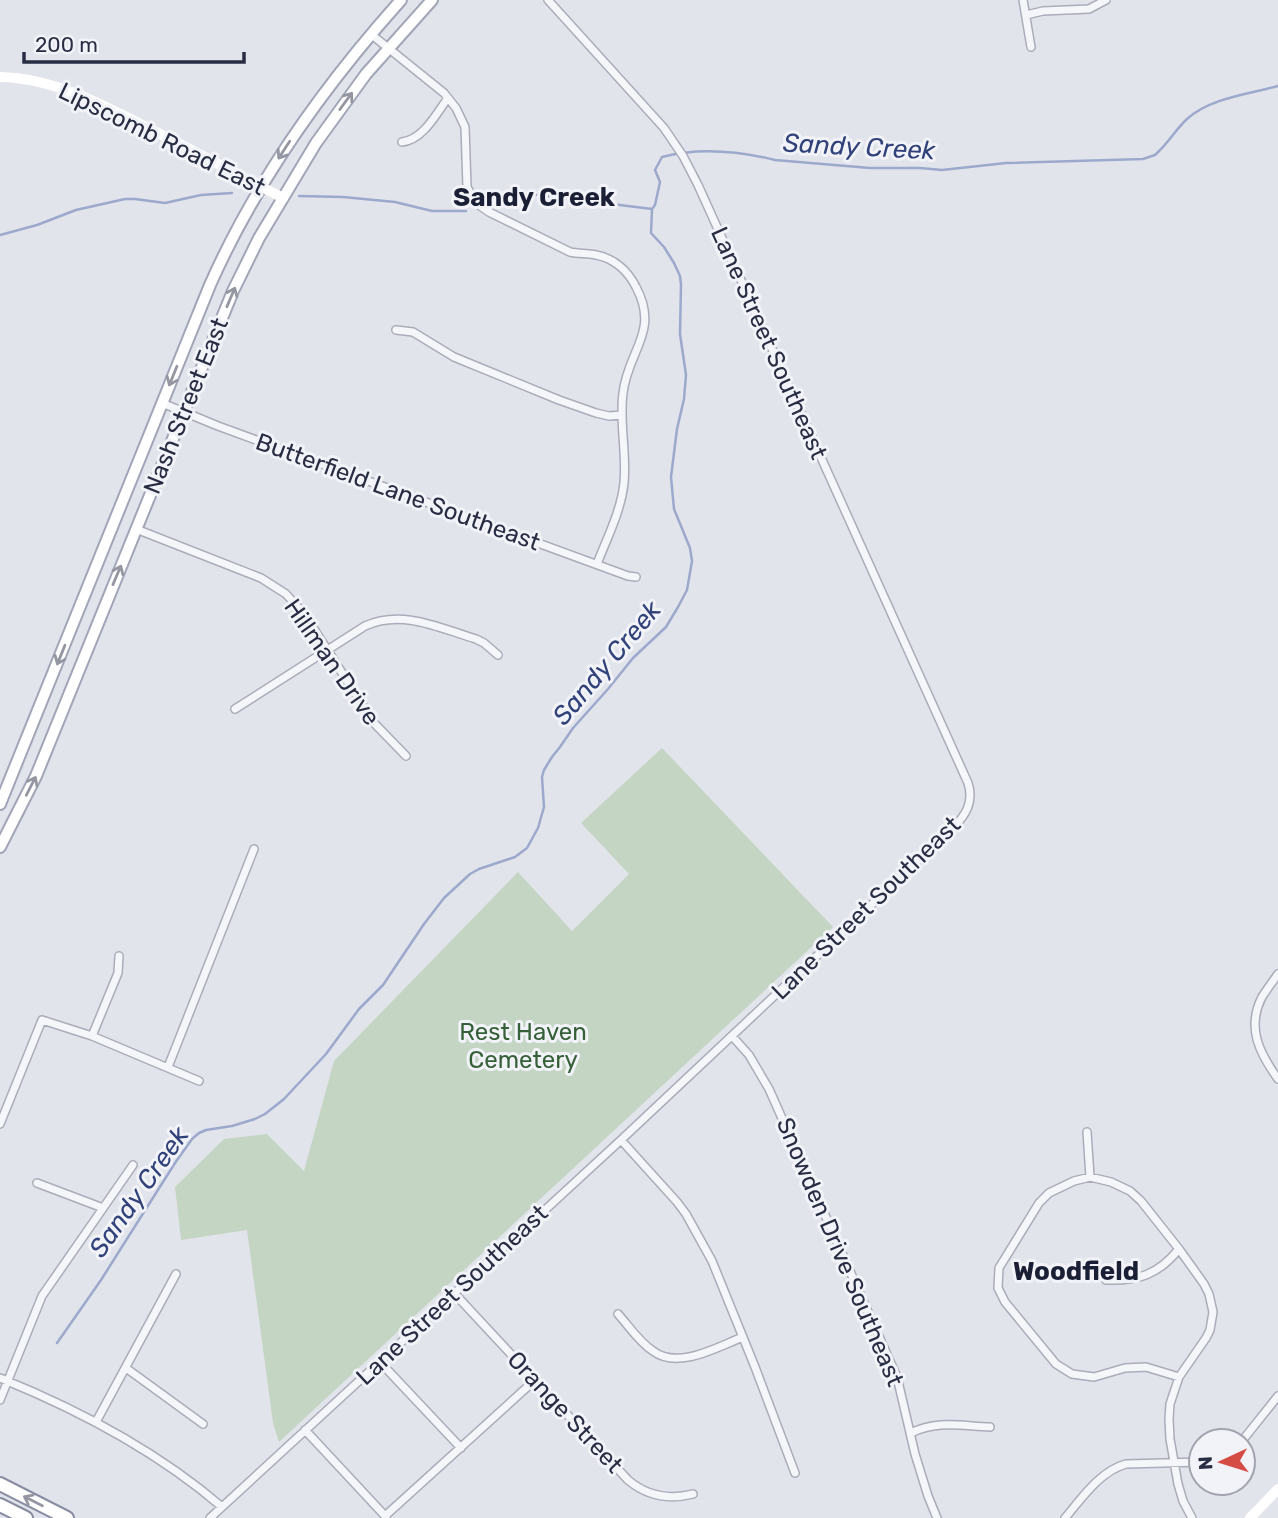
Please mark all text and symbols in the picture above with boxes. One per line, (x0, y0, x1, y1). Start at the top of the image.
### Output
scale bar (24, 21, 245, 65)
text: 200 m (35, 32, 98, 57)
street label: Lipscomb Road East (54, 77, 270, 201)
one-way arrow (339, 92, 353, 111)
water label: Sandy Creek (782, 128, 936, 166)
one-way arrow (277, 140, 291, 160)
district label: Sandy Creek (453, 182, 616, 213)
street label: Lane Street Southeast (705, 222, 833, 464)
one-way arrow (225, 287, 238, 308)
street label: Nash Street East (138, 314, 234, 498)
one-way arrow (166, 364, 179, 386)
street label: Butterfield Lane Southeast (252, 427, 544, 557)
one-way arrow (111, 565, 124, 587)
street label: Hillman Drive (278, 594, 386, 730)
water label: Sandy Creek (546, 594, 668, 731)
one-way arrow (53, 644, 66, 665)
one-way arrow (25, 776, 39, 797)
street label: Lane Street Southeast (766, 811, 966, 1005)
park label: Rest Haven Cemetery (459, 1018, 587, 1074)
street label: Snowden Drive Southeast (771, 1113, 909, 1391)
water label: Sandy Creek (83, 1120, 196, 1263)
street label: Lane Street Southeast (351, 1199, 553, 1391)
district label: Woodfield (1013, 1256, 1139, 1287)
street label: Orange Street (502, 1345, 628, 1479)
north arrow (1187, 1427, 1257, 1497)
text: N (1194, 1456, 1217, 1471)
one-way arrow (24, 1493, 44, 1507)

